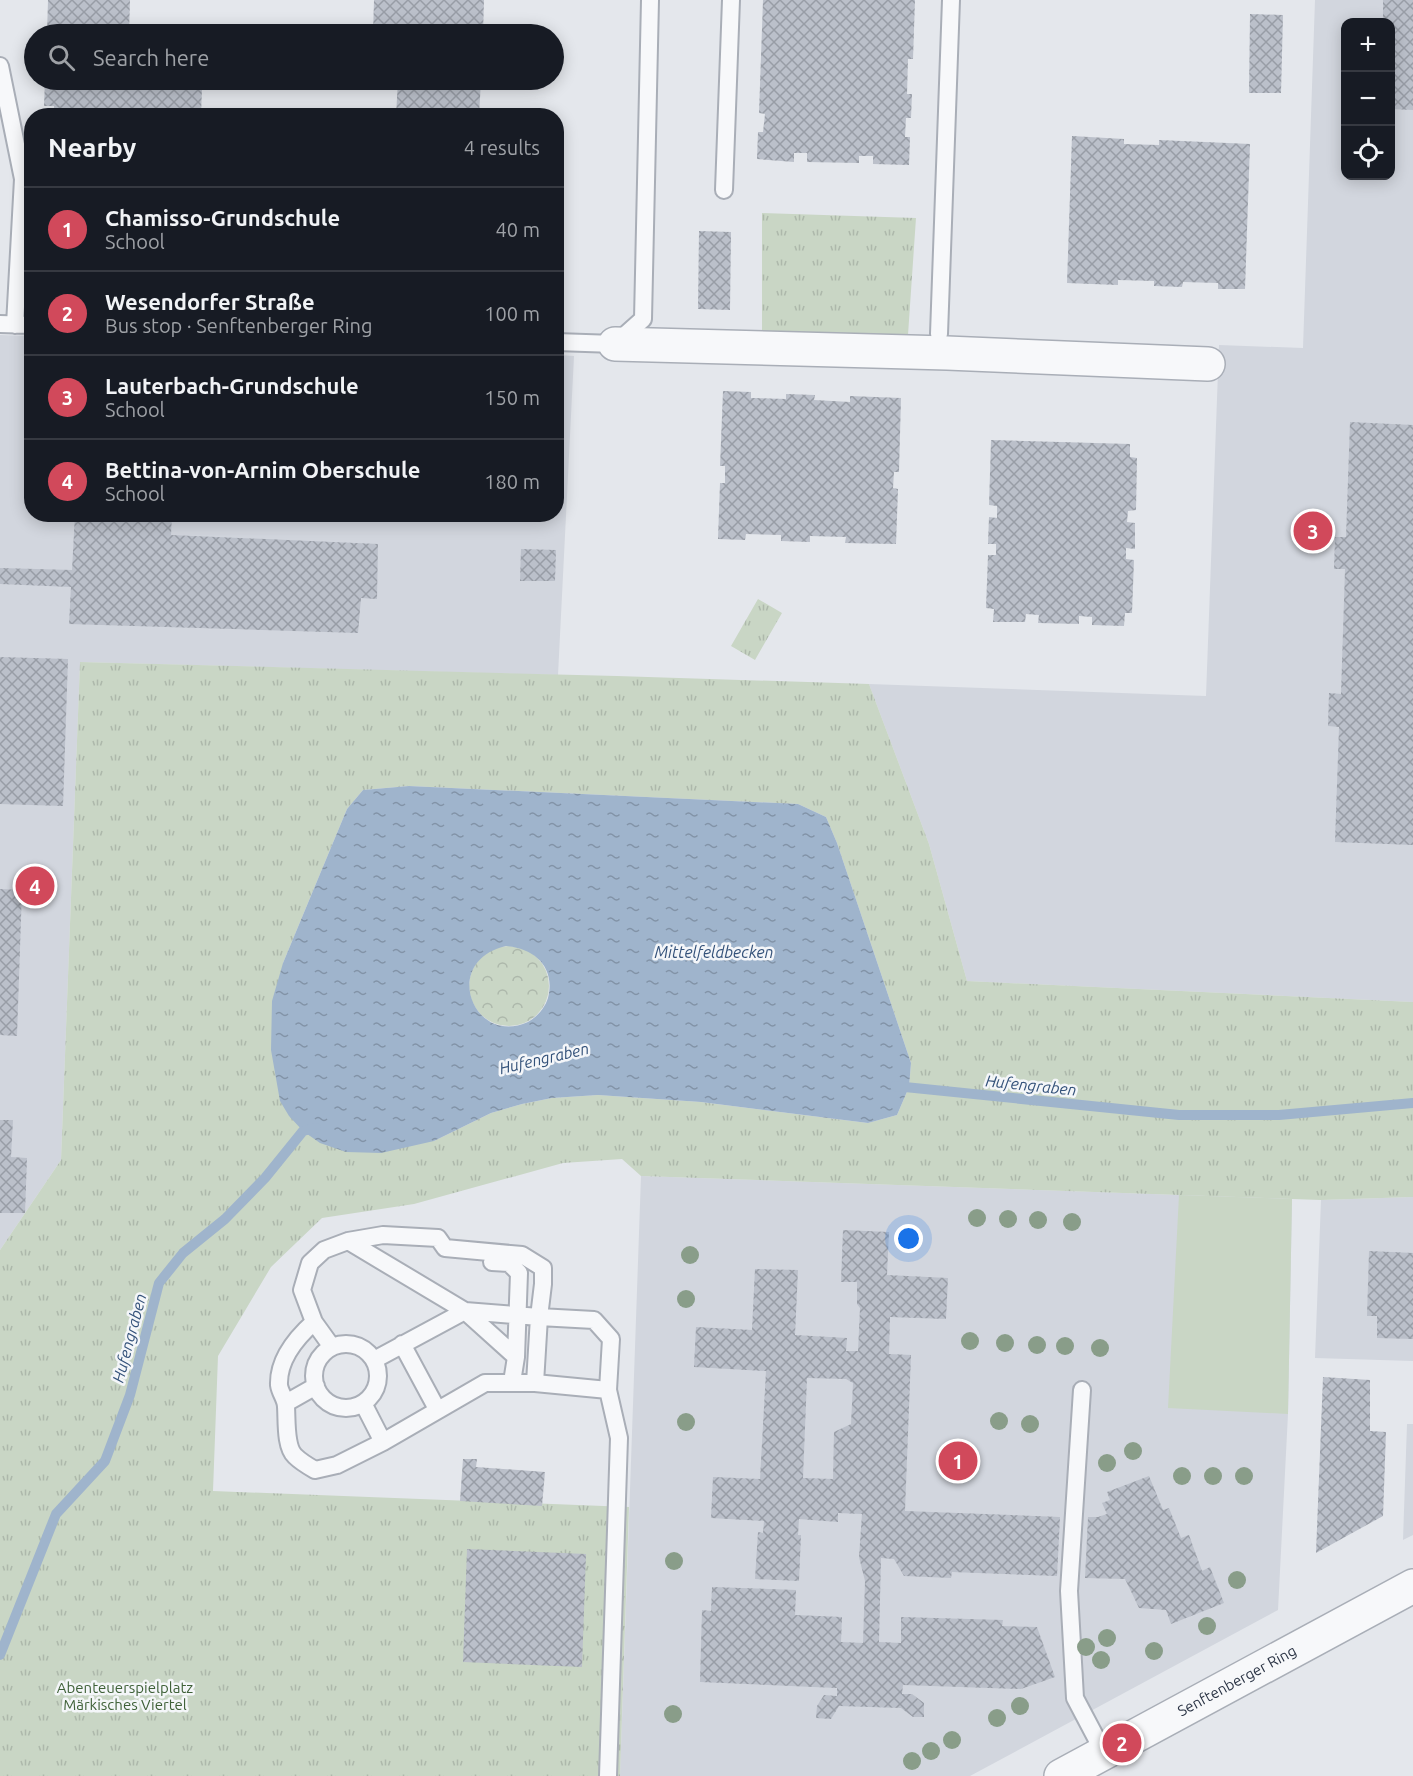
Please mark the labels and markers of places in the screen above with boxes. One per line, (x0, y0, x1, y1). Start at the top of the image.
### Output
pin: 3 (1294, 508, 1332, 554)
pin: 4 (15, 864, 54, 908)
pin: 1 (938, 1438, 978, 1484)
pin: 2 (1102, 1720, 1142, 1766)

